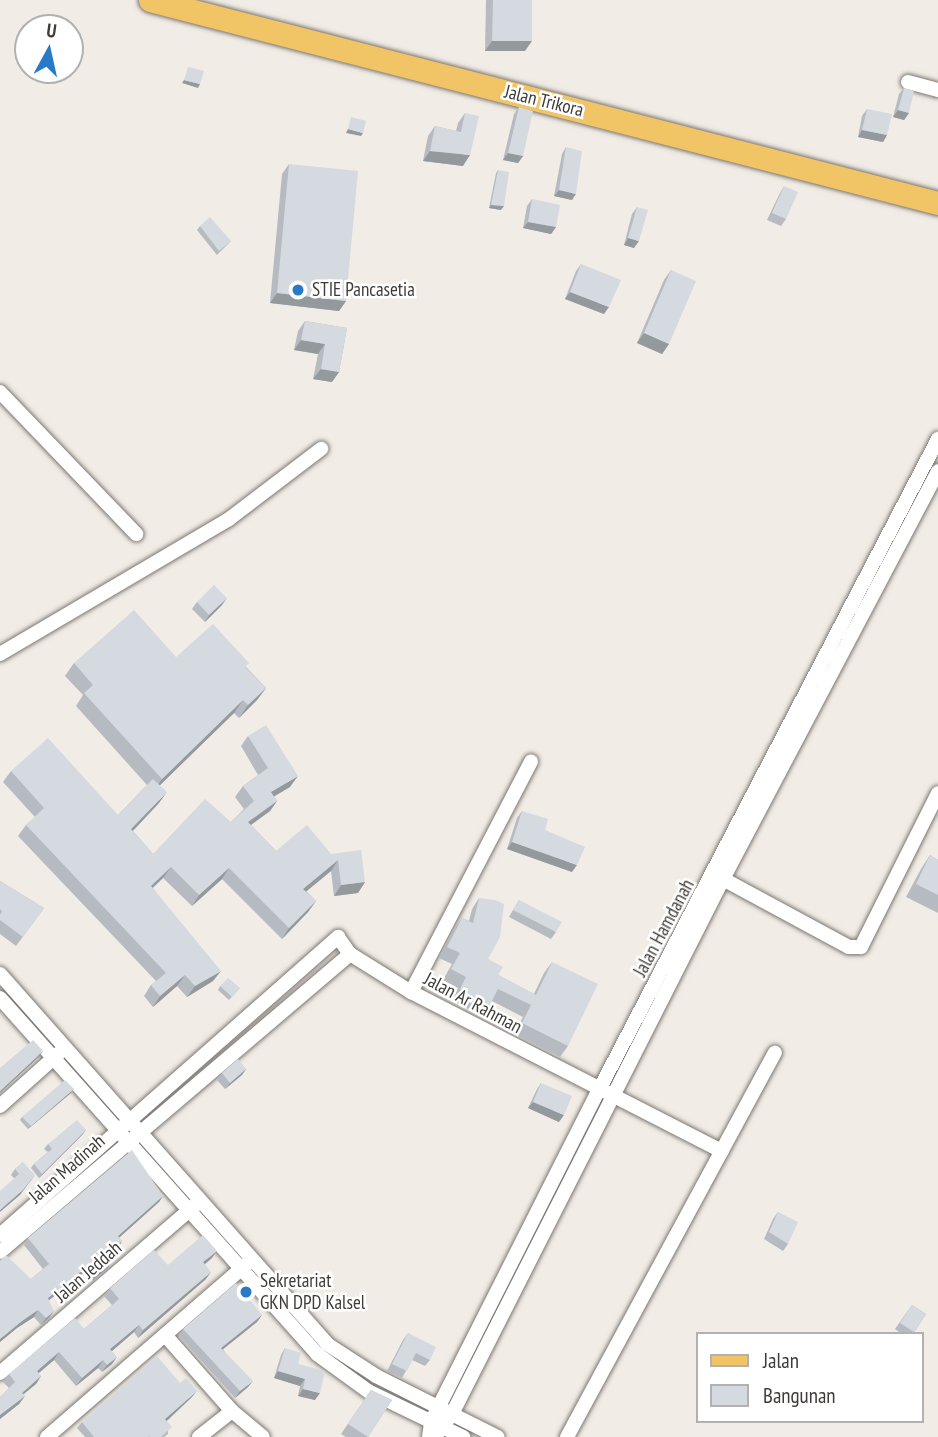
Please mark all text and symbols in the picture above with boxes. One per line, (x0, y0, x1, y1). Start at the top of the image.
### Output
north arrow (14, 14, 84, 84)
text: U (45, 18, 58, 43)
street label: Jalan Trikora (502, 80, 586, 122)
place label: STIE Pancasetia (312, 279, 415, 301)
marker: STIE Pancasetia (290, 282, 306, 298)
street label: Jalan Hamdanah (629, 875, 699, 981)
street label: Jalan Ar Rahman (420, 968, 526, 1038)
street label: Jalan Madinah (24, 1130, 110, 1208)
street label: Jalan Jeddah (50, 1237, 126, 1307)
place label: Sekretariat GKN DPD Kalsel (260, 1270, 365, 1314)
marker: Sekretariat GKN DPD Kalsel (238, 1284, 254, 1300)
legend (696, 1332, 924, 1423)
text: Jalan (763, 1347, 799, 1374)
text: Bangunan (763, 1382, 836, 1409)

